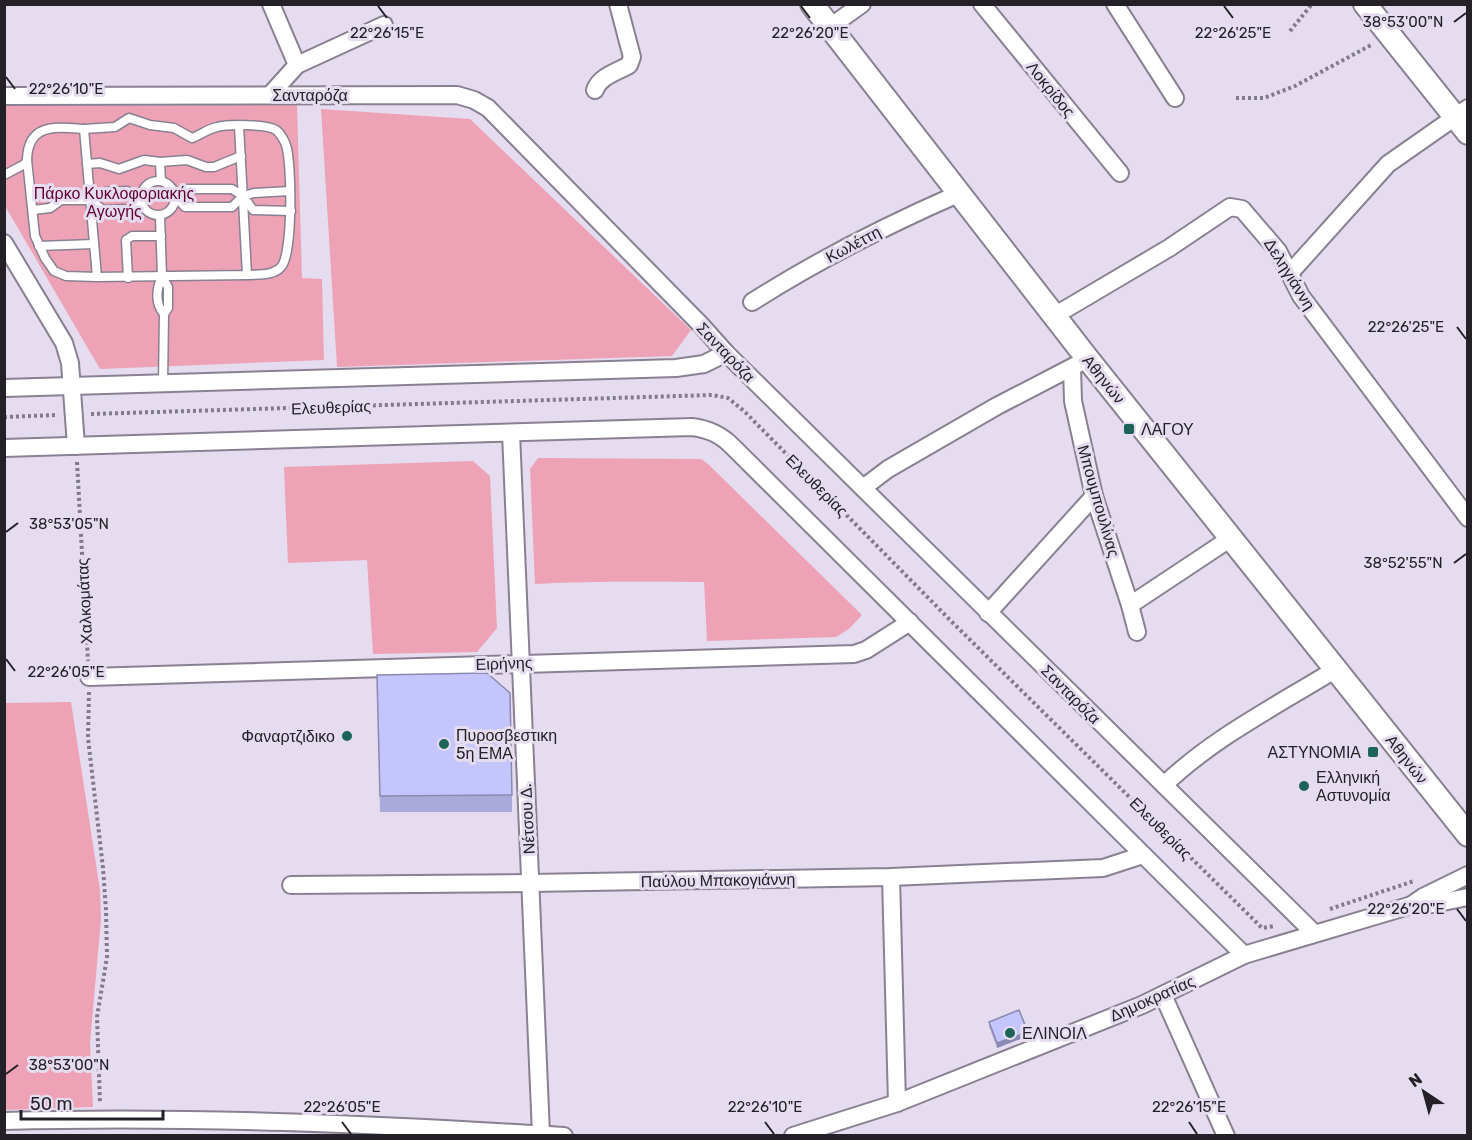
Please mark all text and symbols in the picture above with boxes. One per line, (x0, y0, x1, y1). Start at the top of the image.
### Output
text: 38°53'00"N (1363, 13, 1443, 31)
text: 22°26'15"E (350, 24, 424, 42)
text: 22°26'20"E (771, 24, 849, 42)
text: 22°26'25"E (1195, 24, 1271, 42)
street label: Λοκρίδος (1023, 58, 1079, 121)
text: 22°26'10"E (29, 80, 103, 98)
street label: Σανταρόζα (272, 86, 348, 105)
park label: Πάρκο Κυκλοφοριακής Αγωγής (34, 184, 194, 221)
street label: Κωλέττη (823, 222, 884, 267)
street label: Δεληγιάννη (1260, 235, 1319, 313)
text: 22°26'25"E (1368, 318, 1444, 336)
street label: Σανταρόζα (693, 319, 759, 386)
street label: Αθηνών (1078, 351, 1129, 407)
street label: Ελευθερίας (291, 397, 372, 418)
place label: ΛΑΓΟΥ (1141, 420, 1194, 439)
marker: ΛΑΓΟΥ (1122, 422, 1136, 436)
street label: Μπουμπουλίνας (1073, 443, 1124, 560)
street label: Ελευθερίας (782, 450, 852, 521)
text: 38°53'05"N (29, 515, 109, 533)
text: 38°52'55"N (1363, 554, 1443, 572)
street label: Χαλκομάτας (73, 557, 96, 644)
street label: Ειρήνης (475, 653, 533, 674)
street label: Σανταρόζα (1037, 661, 1104, 728)
text: 22°26'05"E (27, 663, 105, 681)
place label: Πυροσβεστικη 5η ΕΜΑ (456, 726, 557, 763)
place label: Φαναρτζιδικο (241, 727, 335, 746)
marker: Φαναρτζιδικο (340, 729, 354, 743)
street label: Αθηνών (1382, 731, 1432, 788)
marker: Πυροσβεστικη 5η ΕΜΑ (437, 737, 451, 751)
place label: ΑΣΤΥΝΟΜΙΑ (1268, 743, 1361, 762)
marker: ΑΣΤΥΝΟΜΙΑ (1366, 745, 1380, 759)
place label: Ελληνική Αστυνομία (1316, 768, 1391, 805)
marker: Ελληνική Αστυνομία (1297, 779, 1311, 793)
street label: Νέτσου Δ. (516, 783, 539, 855)
street label: Ελευθερίας (1126, 793, 1196, 864)
street label: Παύλου Μπακογιάννη (641, 870, 796, 891)
text: 22°26'20"E (1367, 900, 1445, 918)
street label: Δημοκρατίας (1107, 971, 1198, 1026)
place label: ΕΛΙΝΟΙΛ (1022, 1024, 1087, 1043)
marker: ΕΛΙΝΟΙΛ (1003, 1026, 1017, 1040)
text: 38°53'00"N (29, 1056, 109, 1074)
north arrow (1394, 1062, 1454, 1122)
text: N (1405, 1069, 1426, 1091)
scale bar (21, 1083, 164, 1121)
text: 50 m (30, 1093, 73, 1115)
text: 22°26'05"E (303, 1098, 381, 1116)
text: 22°26'10"E (728, 1098, 802, 1116)
text: 22°26'15"E (1152, 1098, 1226, 1116)

